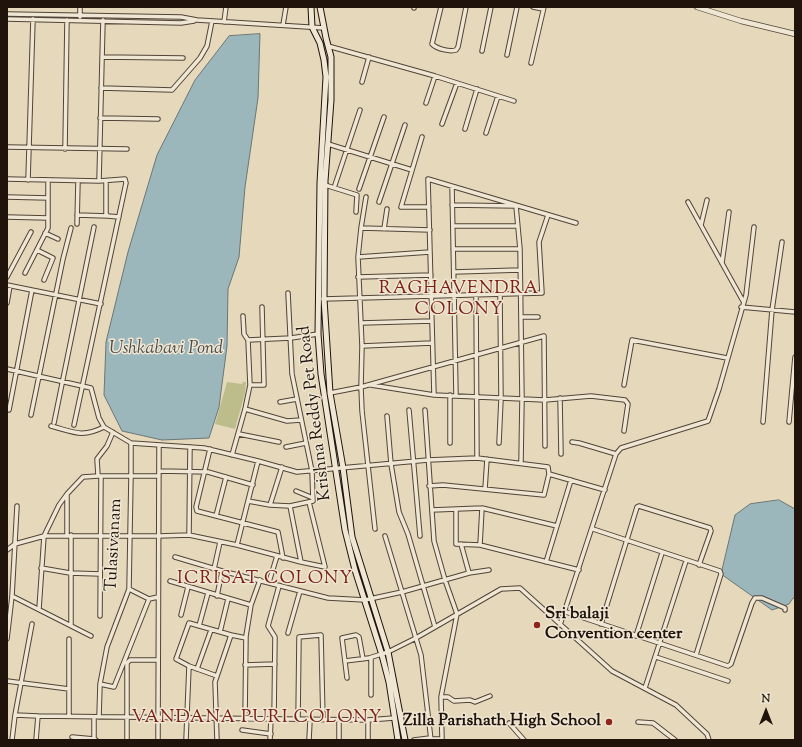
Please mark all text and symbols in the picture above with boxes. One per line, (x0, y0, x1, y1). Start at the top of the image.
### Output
district label: RAGHAVENDRA COLONY (379, 279, 539, 322)
street label: Krishna Reddy Pet Road (295, 324, 337, 502)
water label: Ushkabavi Pond (109, 339, 223, 361)
street label: Tulasivanam (102, 498, 128, 592)
district label: ICRISAT COLONY (177, 569, 353, 591)
place label: Sri balaji Convention center (545, 605, 682, 645)
marker: Sri balaji Convention center (532, 620, 542, 630)
north arrow (746, 691, 786, 731)
text: N (762, 691, 770, 707)
district label: VANDANA PURI COLONY (132, 708, 382, 730)
place label: Zilla Parishath High School (403, 712, 601, 732)
marker: Zilla Parishath High School (604, 717, 614, 727)

